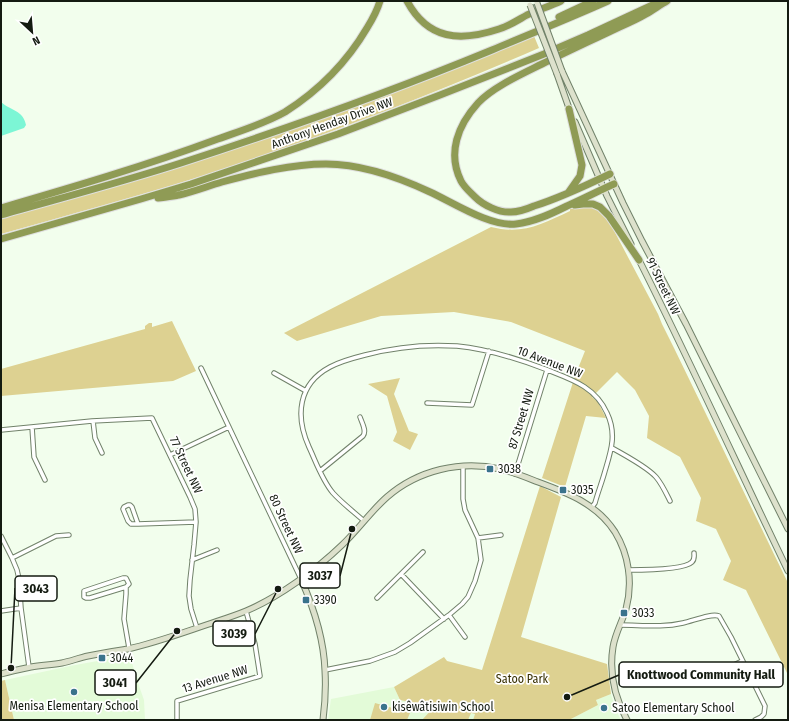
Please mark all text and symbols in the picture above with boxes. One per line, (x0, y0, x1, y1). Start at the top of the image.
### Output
north arrow (12, 12, 52, 52)
text: N (30, 33, 42, 48)
street label: Anthony Henday Drive NW (269, 95, 395, 151)
street label: 91 Street NW (643, 255, 683, 317)
street label: 10 Avenue NW (515, 343, 585, 381)
street label: 87 Street NW (505, 387, 537, 451)
street label: 77 Street NW (167, 434, 205, 496)
place label: 3038 (498, 462, 521, 476)
marker: 3038 (485, 464, 495, 474)
place label: 3035 (571, 483, 594, 497)
marker: 3035 (558, 485, 568, 495)
street label: 80 Street NW (266, 492, 306, 556)
callout: 3037 (300, 563, 340, 588)
text: 3037 (307, 568, 333, 583)
callout: 3043 (15, 576, 57, 601)
text: 3043 (22, 581, 49, 596)
place label: 3390 (314, 593, 337, 607)
marker: 3390 (301, 595, 311, 605)
place label: 3033 (632, 606, 654, 620)
marker: 3033 (619, 608, 629, 618)
callout: 3039 (213, 621, 255, 646)
text: 3039 (220, 626, 247, 641)
place label: 3044 (110, 651, 133, 665)
marker: 3044 (97, 653, 107, 663)
street label: 13 Avenue NW (180, 662, 250, 696)
callout: Knottwood Community Hall (619, 662, 783, 687)
text: Knottwood Community Hall (627, 667, 775, 682)
callout: 3041 (95, 670, 136, 695)
park label: Satoo Park (496, 672, 549, 686)
text: 3041 (102, 675, 127, 690)
marker: Menisa Elementary School (69, 687, 79, 697)
place label: Menisa Elementary School (10, 699, 138, 713)
place label: kisêwâtisiwin School (392, 700, 494, 714)
place label: Satoo Elementary School (612, 701, 734, 715)
marker: kisêwâtisiwin School (379, 702, 389, 712)
marker: Satoo Elementary School (599, 703, 609, 713)

